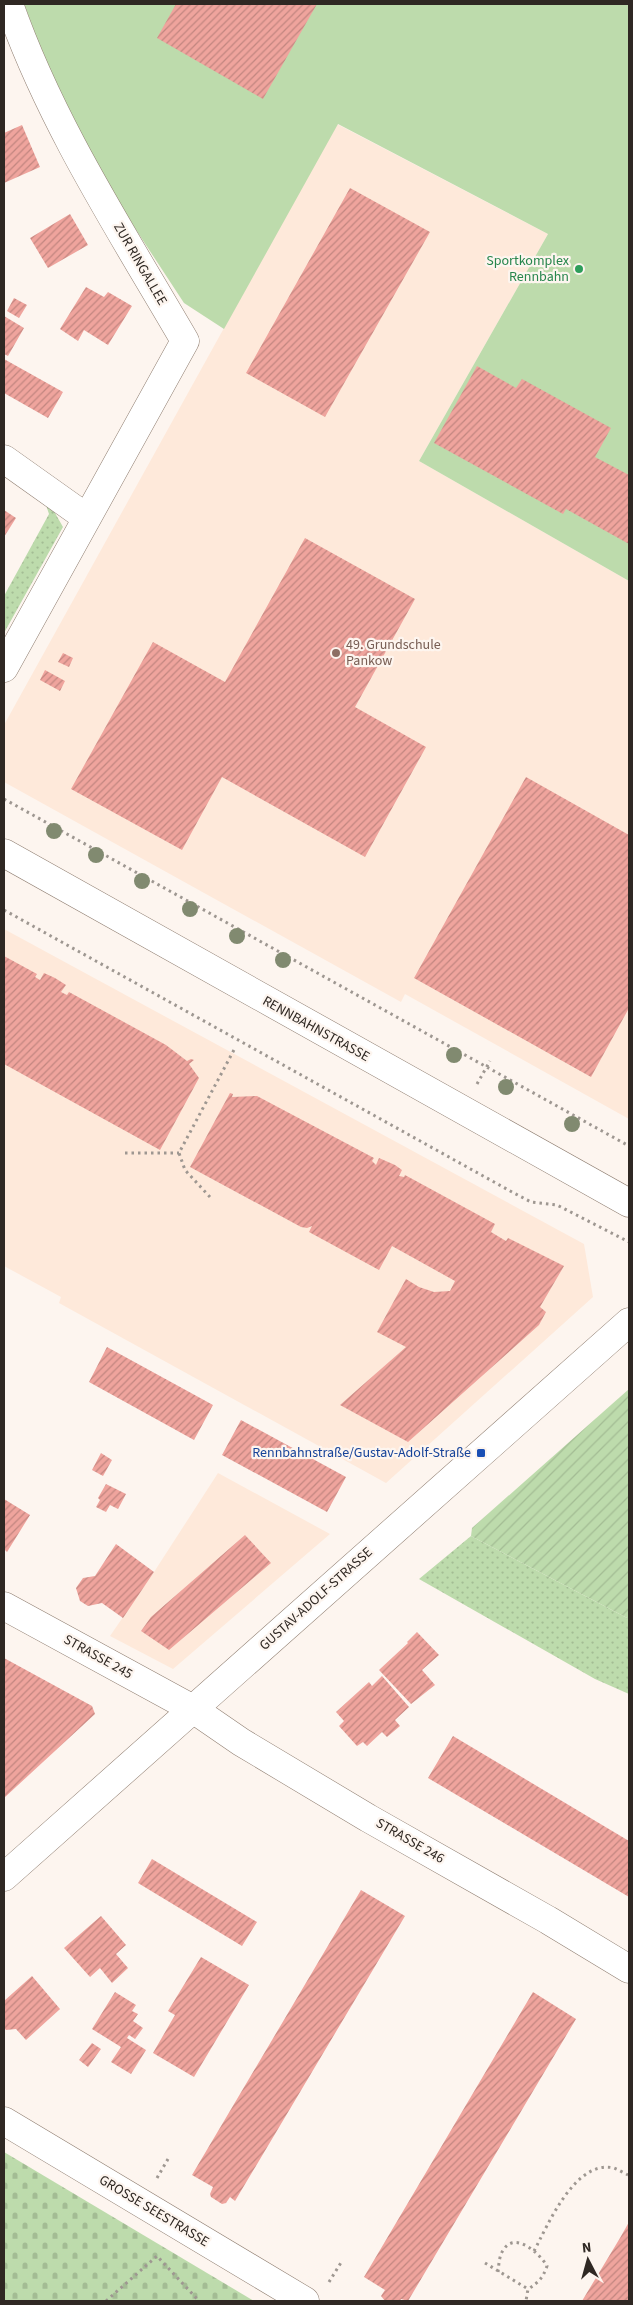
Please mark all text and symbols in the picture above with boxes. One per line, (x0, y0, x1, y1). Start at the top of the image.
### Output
street label: ZUR RINGALLEE (108, 219, 172, 309)
place label: Sportkomplex Rennbahn (486, 251, 570, 287)
marker: Sportkomplex Rennbahn (573, 263, 585, 275)
place label: 49. Grundschule Pankow (346, 635, 441, 671)
marker: 49. Grundschule Pankow (330, 647, 342, 659)
street label: RENNBAHNSTRASSE (259, 991, 373, 1067)
place label: Rennbahnstraße/Gustav-Adolf-Straße (252, 1443, 471, 1463)
marker: Rennbahnstraße/Gustav-Adolf-Straße (475, 1447, 487, 1459)
street label: GUSTAV-ADOLF-STRASSE (255, 1543, 377, 1655)
street label: STRASSE 245 (60, 1630, 136, 1684)
street label: STRASSE 246 (372, 1813, 448, 1869)
street label: GROSSE SEESTRASSE (95, 2170, 213, 2252)
north arrow (563, 2235, 613, 2285)
text: N (581, 2238, 592, 2258)

